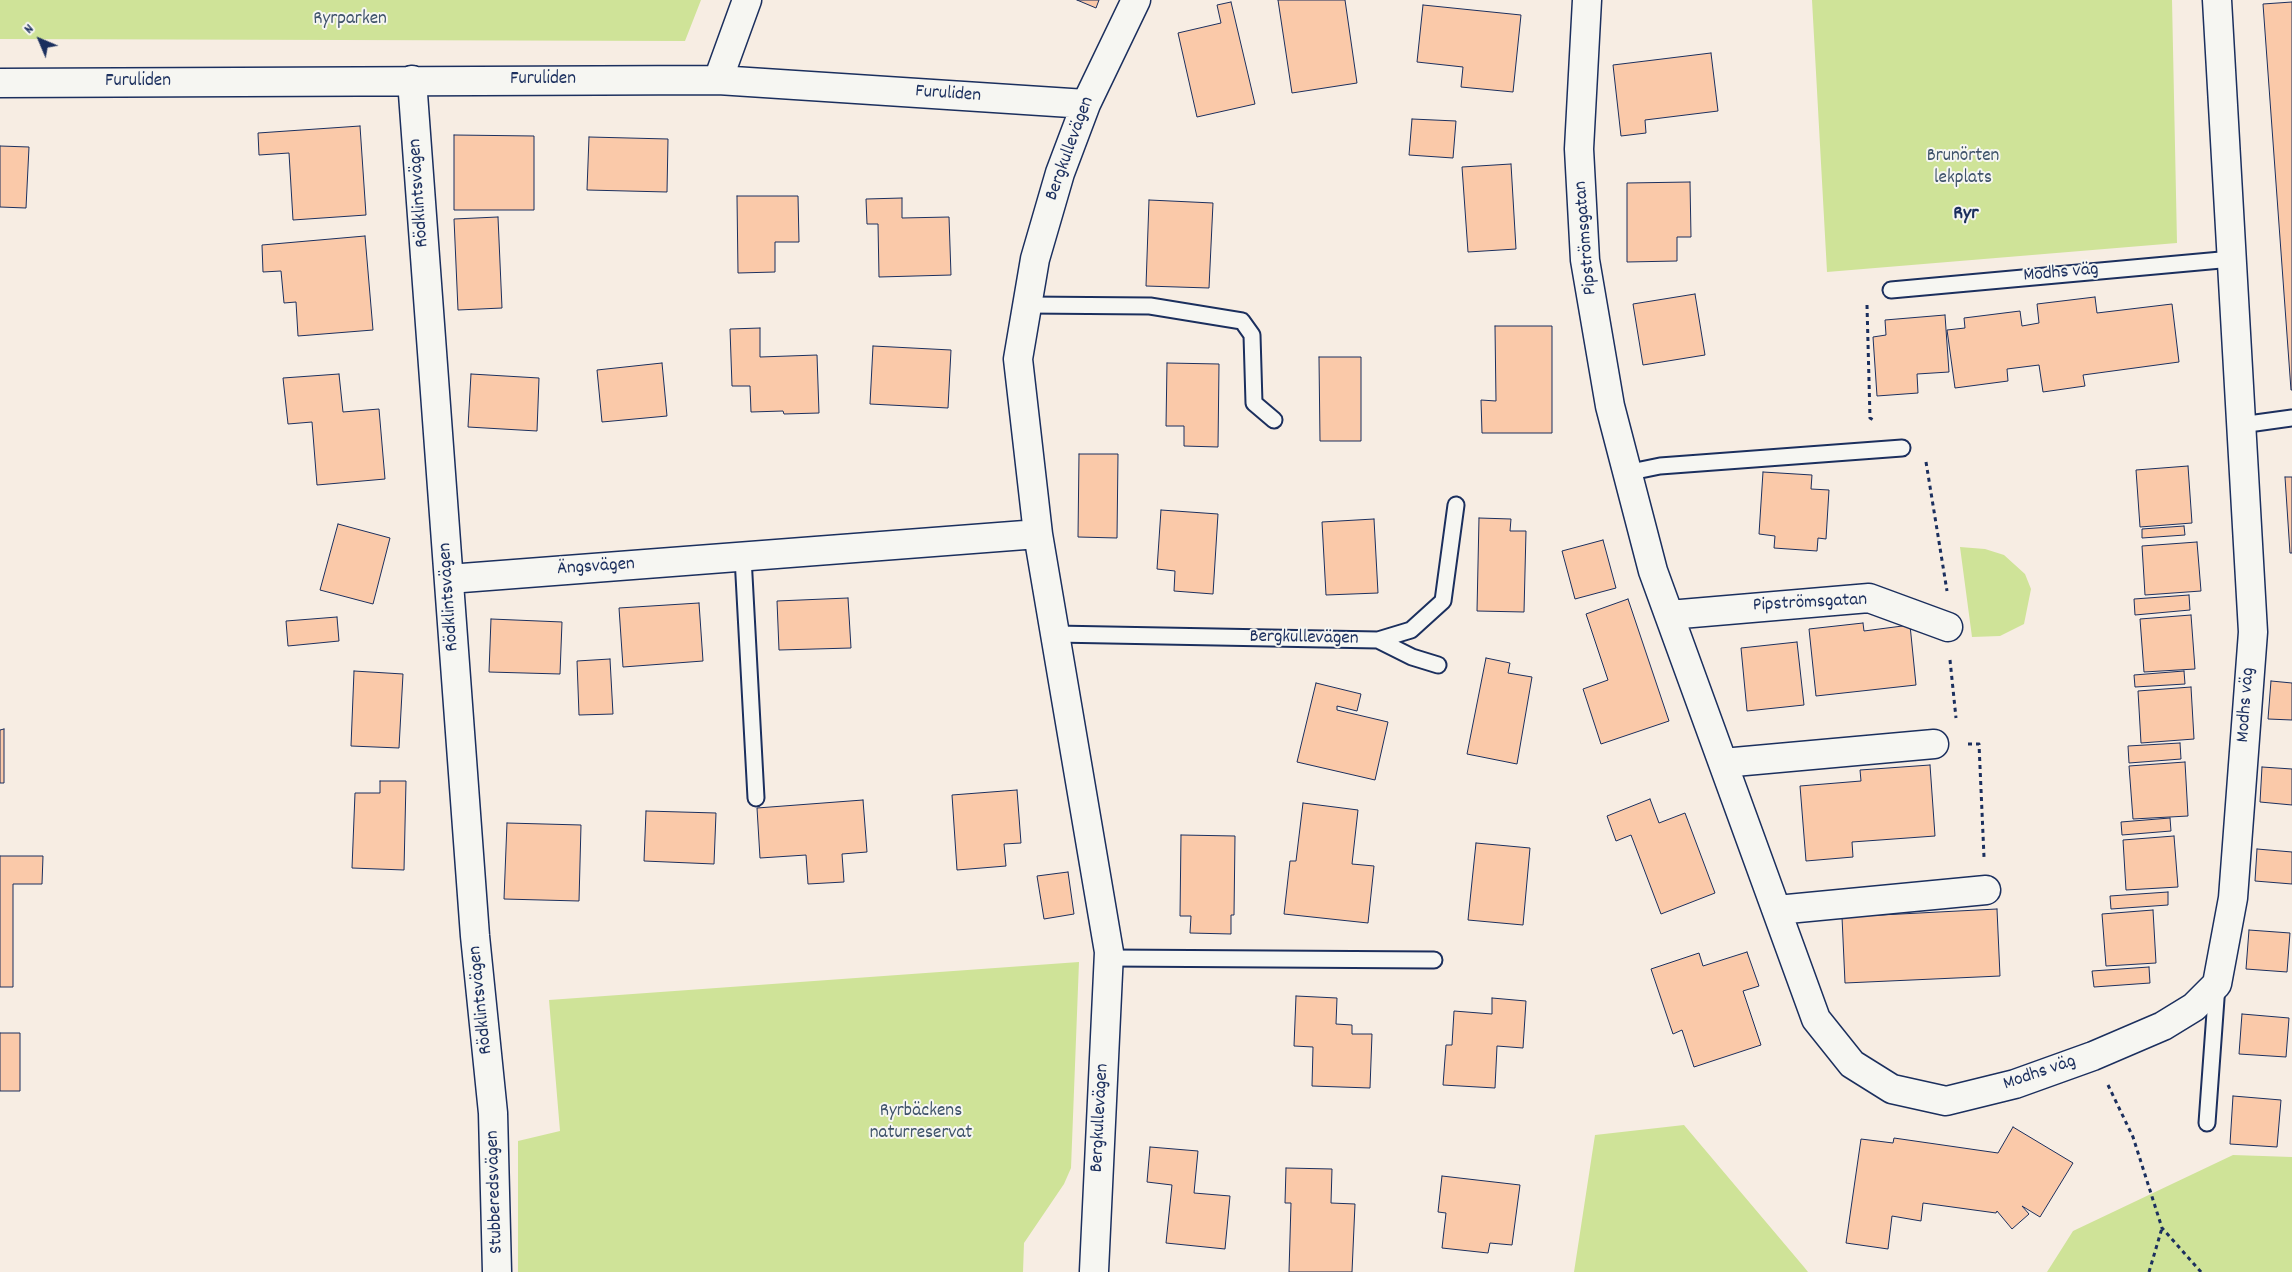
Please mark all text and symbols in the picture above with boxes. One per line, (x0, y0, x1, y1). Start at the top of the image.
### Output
park label: Ryrparken (313, 9, 387, 31)
north arrow (15, 15, 65, 65)
text: N (20, 20, 39, 39)
street label: Furuliden (510, 69, 576, 91)
street label: Furuliden (105, 71, 171, 93)
street label: Furuliden (914, 81, 982, 109)
street label: Bergkullevägen (1042, 94, 1100, 204)
street label: Rödklintsvägen (405, 138, 435, 248)
park label: Brunörten lekplats (1927, 146, 1999, 190)
street label: Pipströmsgatan (1571, 180, 1603, 296)
district label: Ryr (1953, 203, 1979, 227)
street label: Modhs väg (2023, 259, 2099, 289)
street label: Rödklintsvägen (435, 542, 465, 652)
street label: Ängsvägen (556, 554, 636, 582)
street label: Pipströmsgatan (1752, 590, 1868, 618)
street label: Bergkullevägen (1249, 627, 1359, 651)
street label: Modhs väg (2233, 667, 2261, 743)
street label: Rödklintsvägen (465, 945, 499, 1055)
street label: Modhs väg (2001, 1051, 2079, 1097)
street label: Bergkullevägen (1087, 1063, 1115, 1173)
park label: Ryrbäckens naturreservat (870, 1101, 972, 1145)
street label: Stubberedsvägen (482, 1130, 510, 1254)

